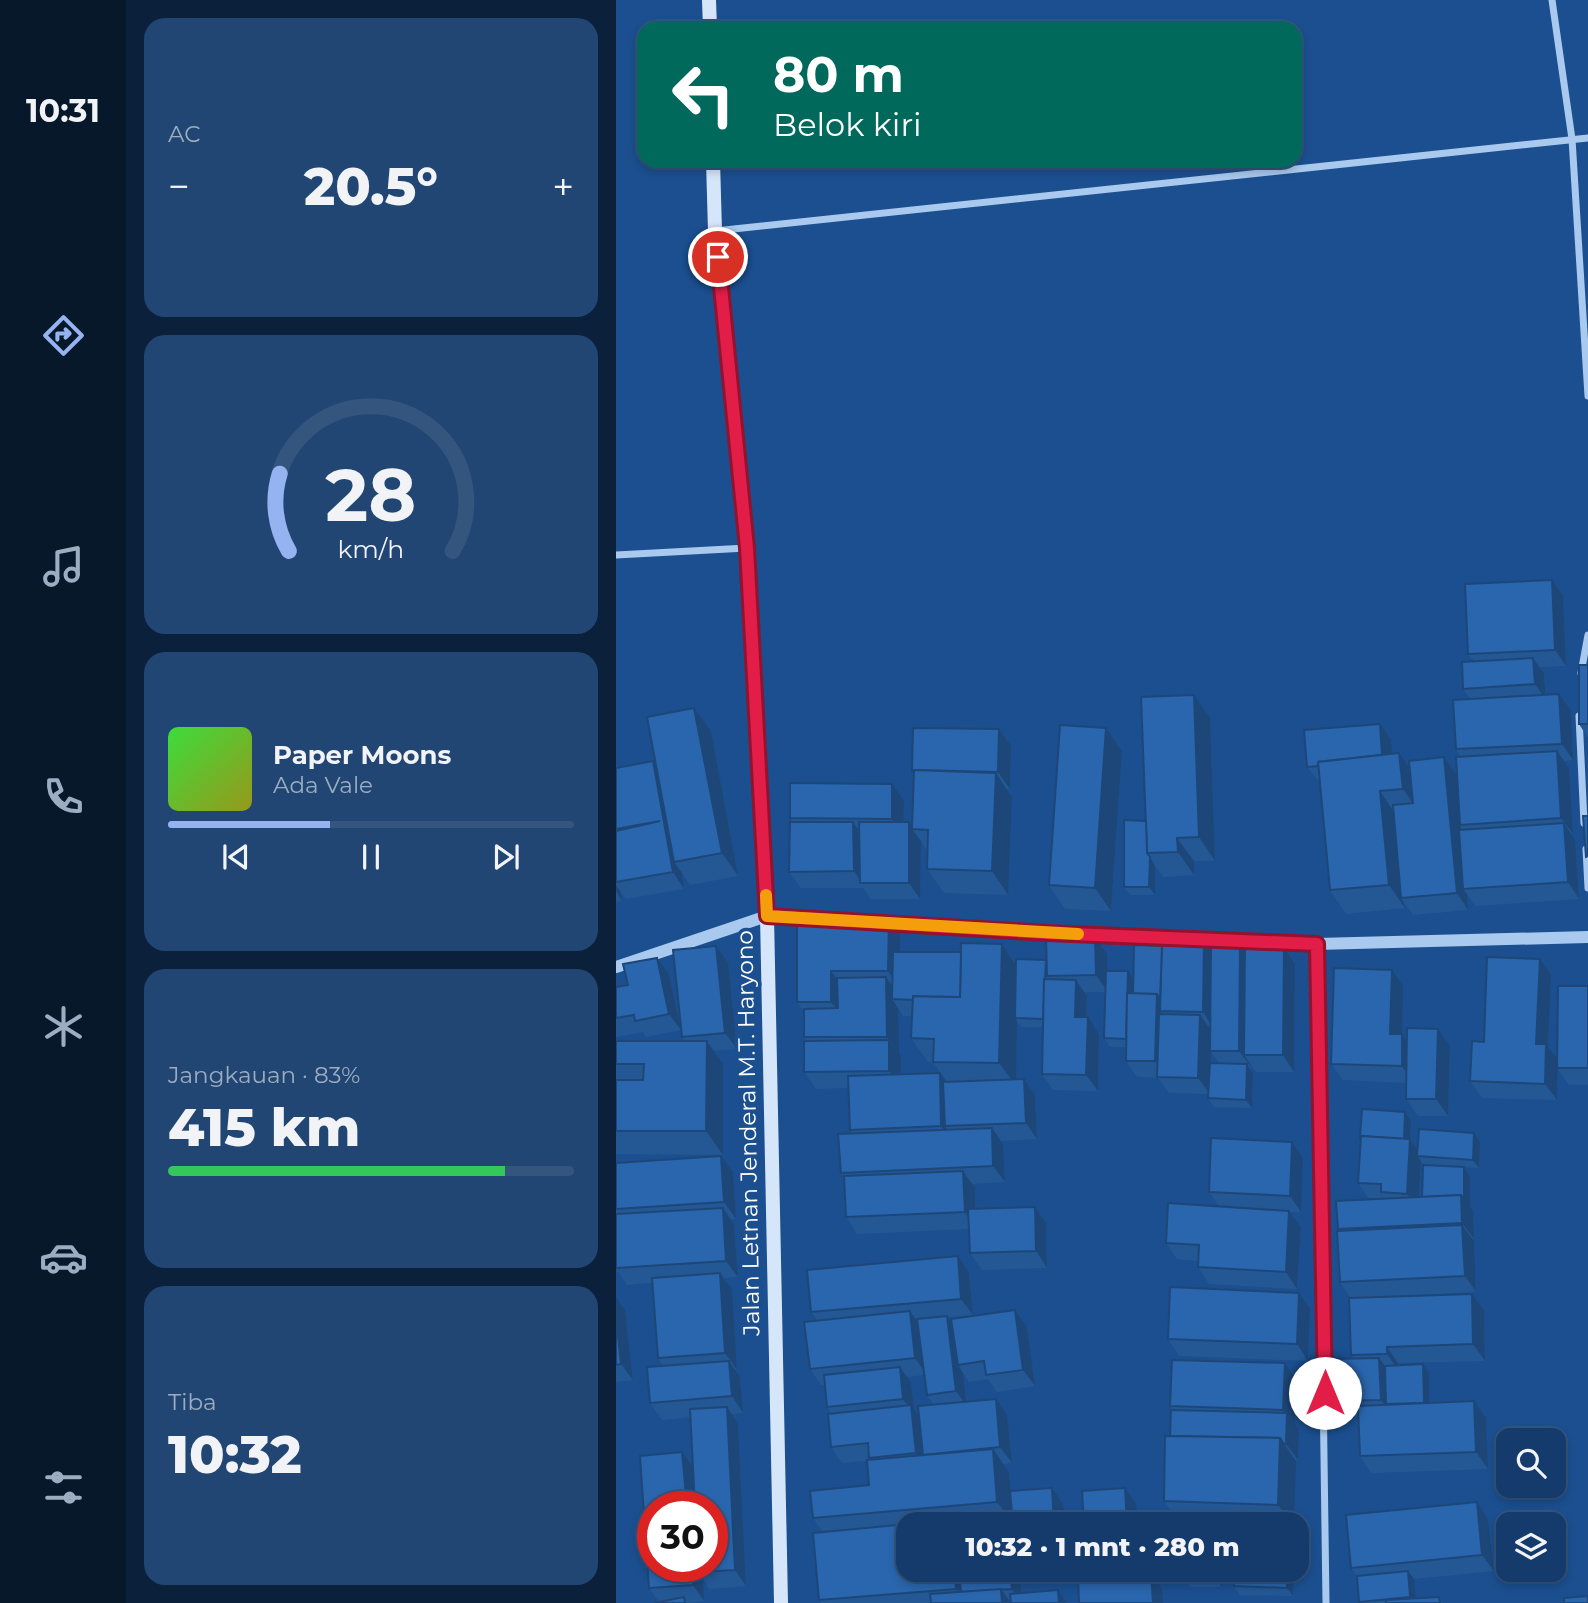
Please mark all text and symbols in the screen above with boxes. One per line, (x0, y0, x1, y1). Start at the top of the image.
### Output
text: 80 m (773, 45, 904, 104)
icon: left (658, 49, 749, 140)
text: 10:31 (26, 91, 100, 130)
text: Belok kiri (773, 105, 922, 144)
text: AC (168, 120, 201, 148)
text: 20.5° (304, 155, 438, 218)
text: − (168, 163, 190, 210)
text: + (552, 163, 574, 210)
pin (688, 227, 748, 287)
icon: arrive (699, 238, 737, 276)
icon: directions (39, 311, 88, 360)
text: 28 (326, 451, 417, 539)
text: km/h (338, 533, 404, 563)
icon: music (39, 542, 88, 591)
text: Paper Moons (273, 739, 451, 771)
text: Ada Vale (273, 771, 373, 799)
icon: phone (39, 772, 88, 821)
icon: previous (217, 838, 255, 876)
icon: pause (352, 838, 390, 876)
icon: next (487, 838, 525, 876)
street label: Jalan Letnan Jenderal M.T. Haryono (730, 930, 766, 1337)
icon: climate (39, 1002, 88, 1051)
text: Jangkauan · 83% (168, 1061, 360, 1089)
text: 415 km (168, 1096, 360, 1159)
icon: car (39, 1233, 88, 1282)
position arrow (1288, 1356, 1362, 1430)
text: Tiba (168, 1388, 216, 1416)
text: 10:32 (168, 1423, 302, 1486)
map controls (1496, 1428, 1566, 1582)
button: search (1496, 1428, 1566, 1498)
icon: filters (39, 1463, 88, 1512)
speed limit sign: 30 (637, 1491, 728, 1582)
button: layers (1496, 1512, 1566, 1582)
text: 10:32 · 1 mnt · 280 m (965, 1531, 1240, 1563)

